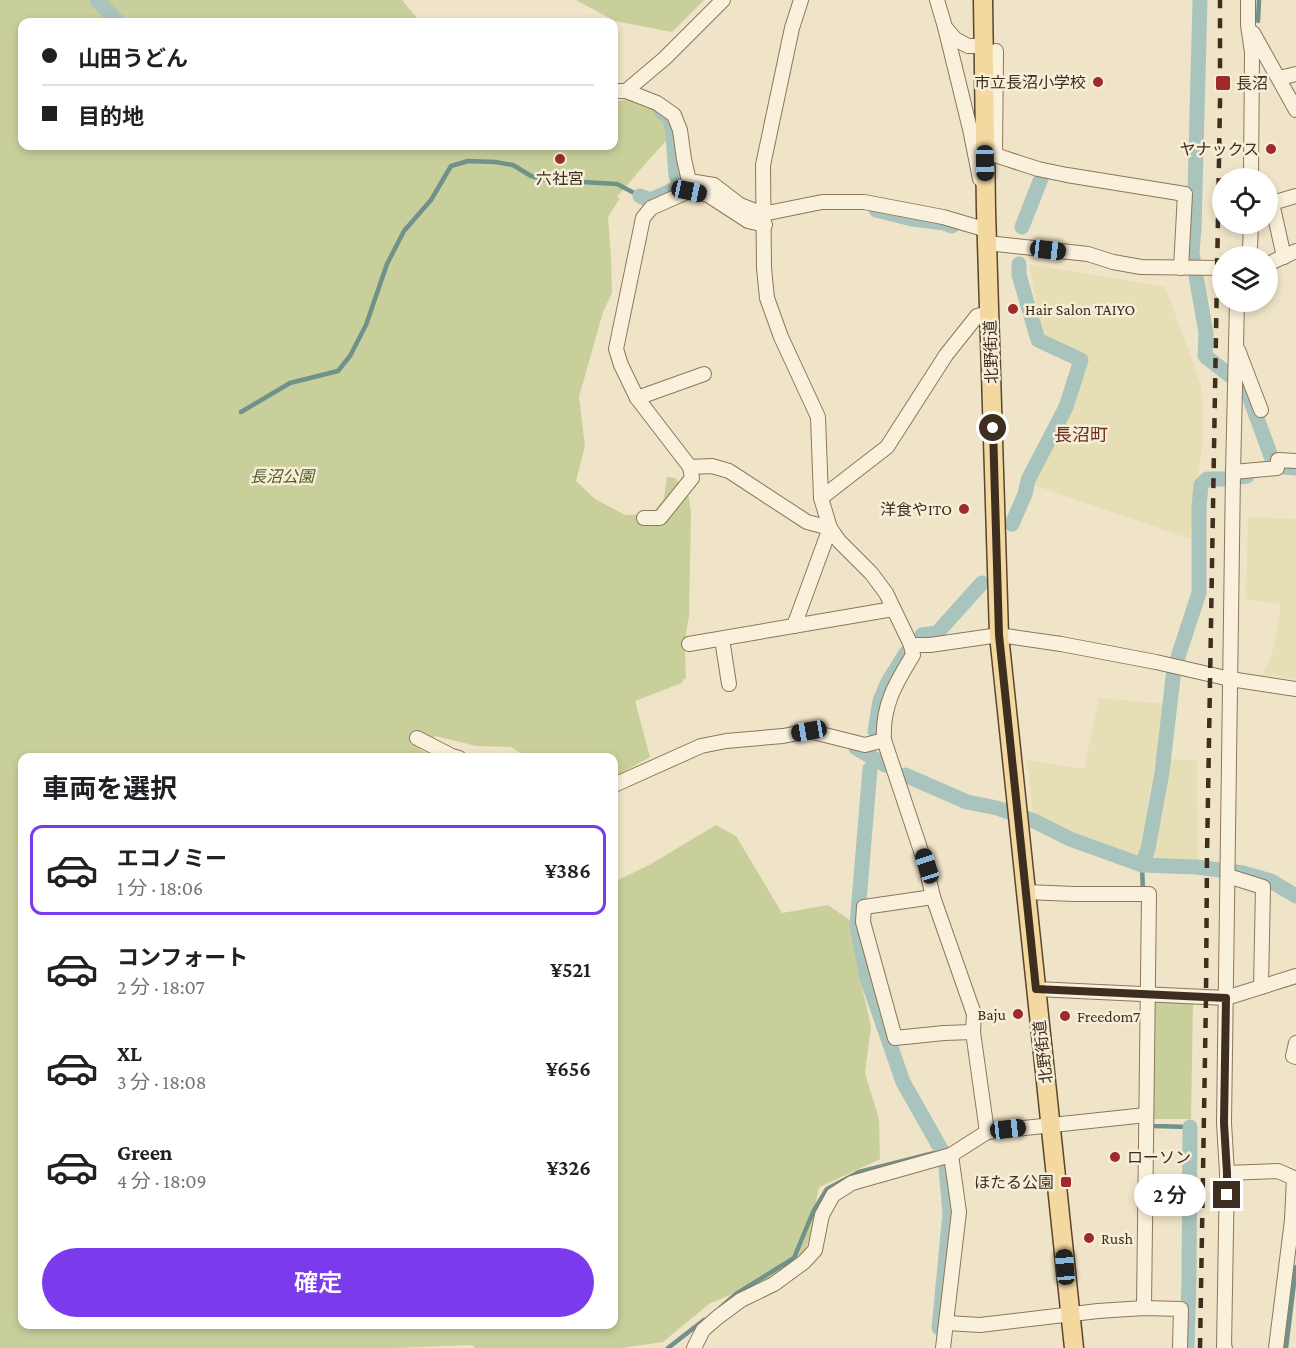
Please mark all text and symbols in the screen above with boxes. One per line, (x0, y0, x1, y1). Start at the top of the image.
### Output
text: 山田うどん (78, 46, 188, 71)
place label: 市立長沼小学校 (974, 74, 1086, 91)
marker: 長沼 (1214, 74, 1232, 92)
marker: 市立長沼小学校 (1091, 75, 1105, 89)
place label: 長沼 (1236, 75, 1268, 92)
text: 目的地 (78, 104, 144, 129)
place label: ヤナックス (1179, 141, 1259, 158)
marker: ヤナックス (1264, 142, 1278, 156)
car (976, 145, 994, 181)
marker: 六社宮 (553, 152, 567, 166)
map controls (1212, 168, 1278, 312)
button: locate (1212, 168, 1278, 234)
place label: 六社宮 (536, 170, 584, 187)
car (670, 178, 708, 204)
car (1029, 239, 1067, 261)
button: layers (1212, 246, 1278, 312)
place label: Hair Salon TAIYO (1025, 301, 1135, 318)
marker: Hair Salon TAIYO (1006, 302, 1020, 316)
street label: 北野街道 (981, 320, 1001, 384)
route start (979, 414, 1006, 441)
district label: 長沼町 (1054, 425, 1108, 445)
park label: 長沼公園 (250, 468, 316, 485)
place label: 洋食やITO (880, 501, 952, 518)
marker: 洋食やITO (957, 502, 971, 516)
car (790, 719, 828, 743)
text: 車両を選択 (42, 774, 177, 804)
icon: car (45, 843, 99, 897)
text: エコノミー (117, 846, 227, 871)
car (913, 846, 941, 886)
text: ¥386 (545, 858, 591, 883)
text: 1 分 · 18:06 (117, 877, 203, 899)
icon: car (45, 942, 99, 996)
text: コンフォート (117, 945, 248, 970)
text: ¥521 (550, 957, 591, 982)
text: 2 分 · 18:07 (117, 976, 205, 998)
place label: Baju (977, 1006, 1007, 1024)
marker: Baju (1011, 1007, 1025, 1021)
place label: Freedom7 (1077, 1008, 1141, 1025)
marker: Freedom7 (1058, 1009, 1072, 1023)
street label: 北野街道 (1031, 1019, 1055, 1085)
icon: car (45, 1041, 99, 1095)
text: XL (117, 1041, 142, 1066)
text: ¥656 (546, 1056, 591, 1081)
text: 3 分 · 18:08 (117, 1071, 207, 1093)
car (989, 1118, 1027, 1140)
icon: car (45, 1140, 99, 1194)
text: Green (117, 1140, 173, 1165)
place label: ローソン (1127, 1149, 1191, 1166)
marker: ローソン (1108, 1150, 1122, 1164)
text: ¥326 (546, 1155, 591, 1180)
text: 4 分 · 18:09 (117, 1170, 207, 1192)
place label: ほたる公園 (974, 1174, 1054, 1191)
callout: 2 分 (1134, 1174, 1206, 1216)
marker: ほたる公園 (1059, 1175, 1073, 1189)
route end (1213, 1181, 1240, 1208)
text: 2 分 (1153, 1184, 1187, 1206)
place label: Rush (1101, 1230, 1133, 1247)
marker: Rush (1082, 1231, 1096, 1245)
button: 確定 (42, 1248, 594, 1317)
car (1054, 1248, 1076, 1286)

